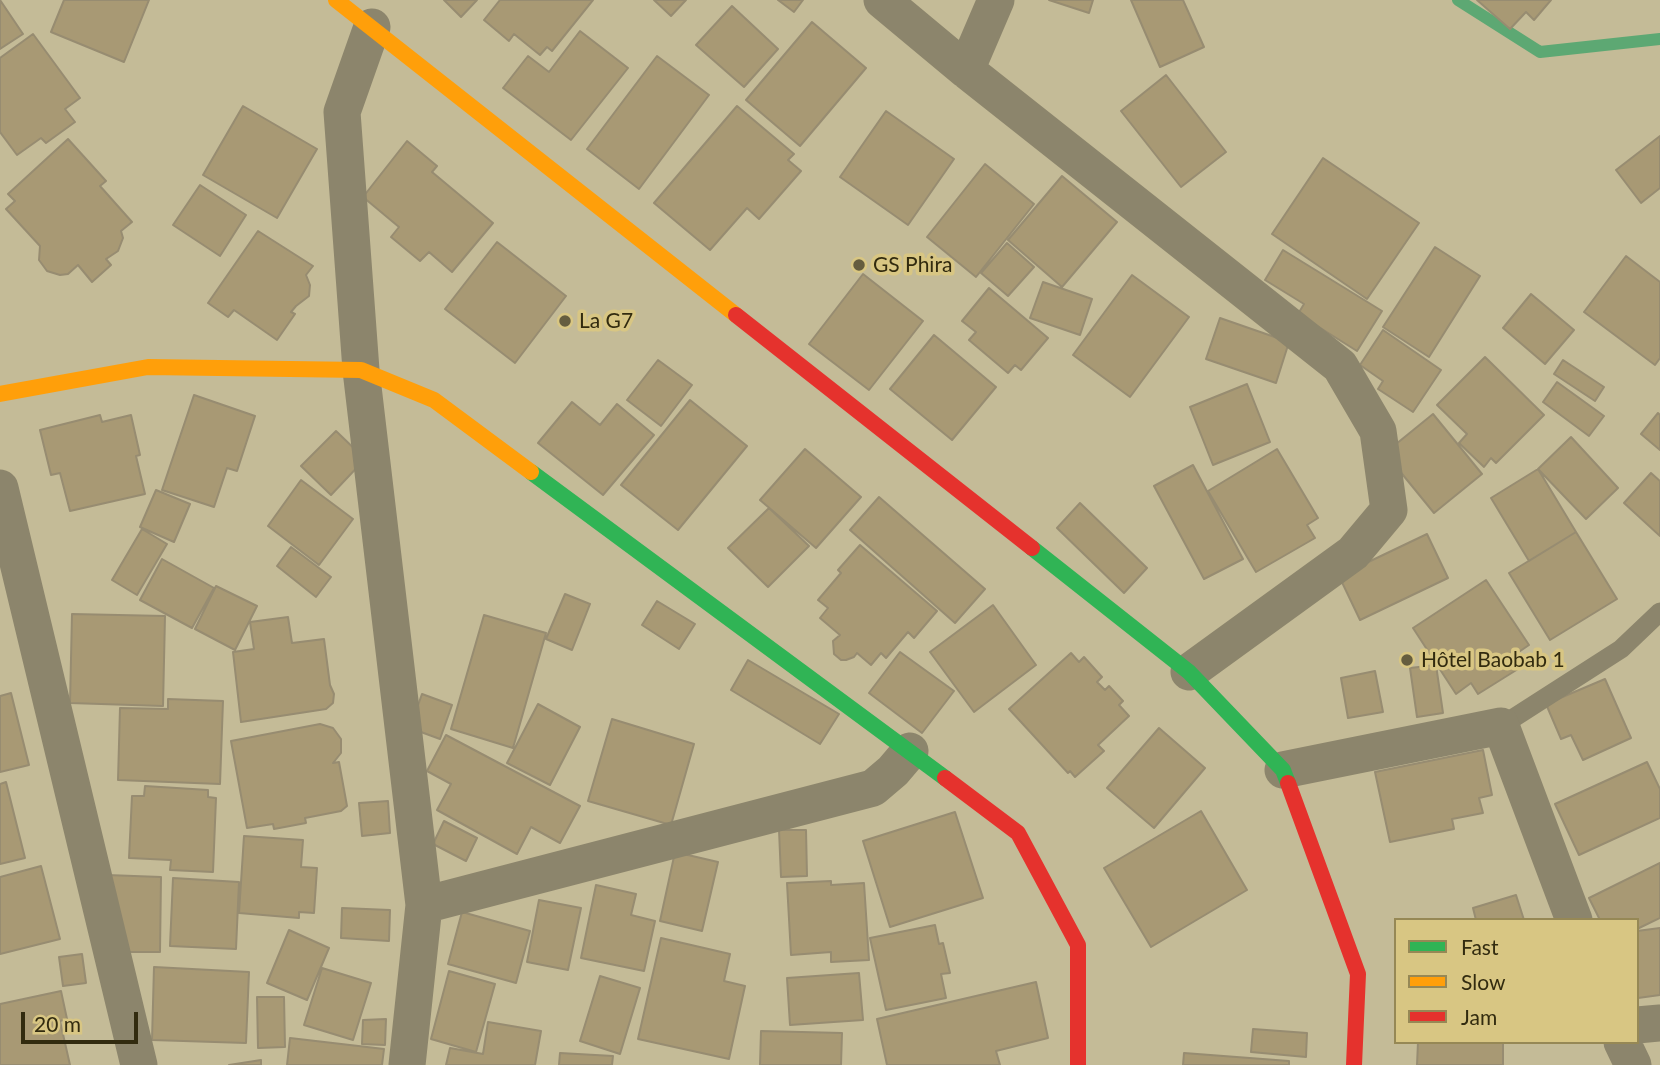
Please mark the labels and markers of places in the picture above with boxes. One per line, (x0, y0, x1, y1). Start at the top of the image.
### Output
place label: GS Phira (873, 252, 952, 278)
marker: GS Phira (851, 257, 867, 273)
place label: La G7 (579, 308, 633, 334)
marker: La G7 (557, 313, 573, 329)
place label: Hôtel Baobab 1 (1421, 647, 1565, 673)
marker: Hôtel Baobab 1 (1399, 652, 1415, 668)

